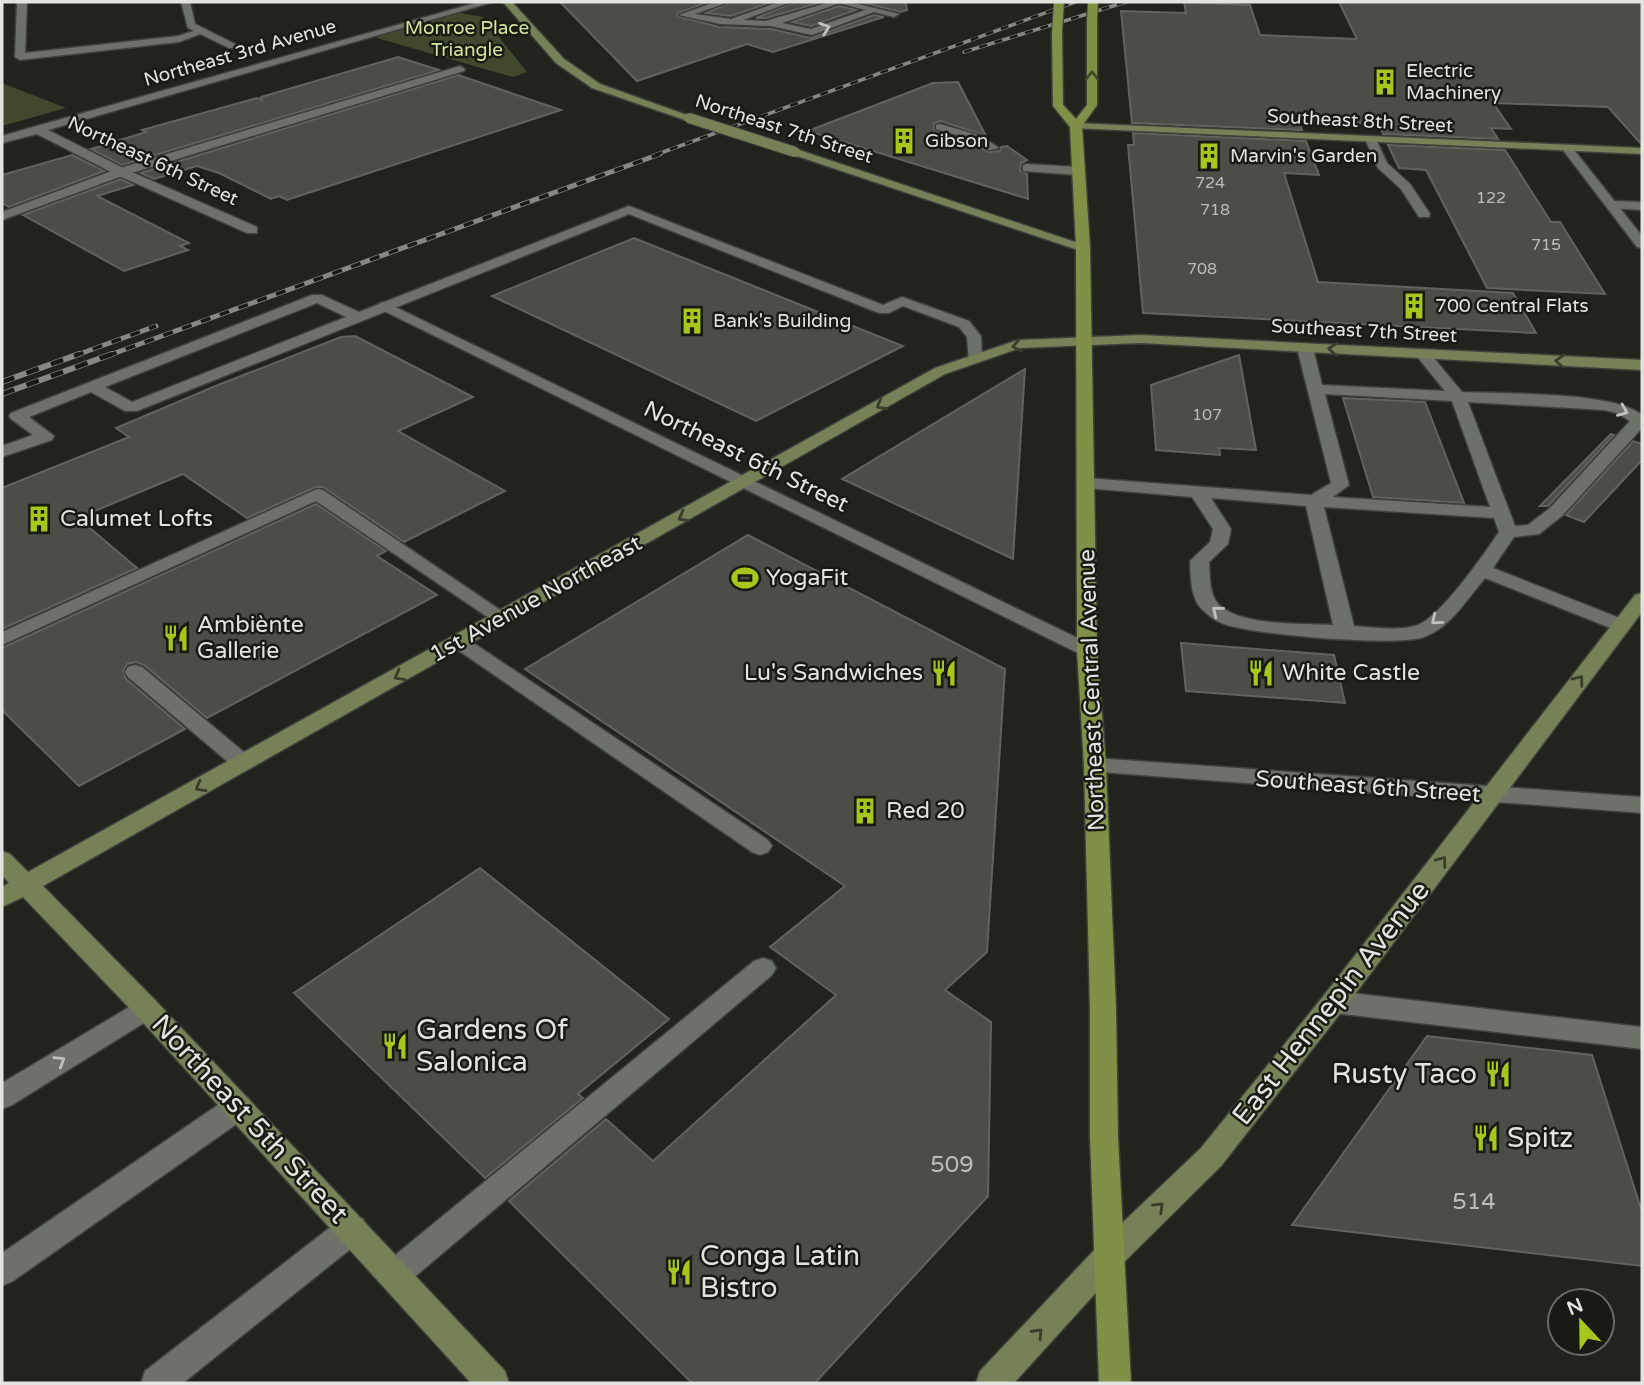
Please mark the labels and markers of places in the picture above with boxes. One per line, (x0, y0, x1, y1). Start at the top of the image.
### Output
place label: Electric Machinery (1406, 60, 1501, 104)
building icon: Electric Machinery (1370, 67, 1400, 97)
building icon: Gibson (889, 126, 919, 156)
place label: Gibson (925, 130, 988, 152)
building icon: Marvin's Garden (1194, 141, 1224, 171)
place label: Marvin's Garden (1230, 145, 1377, 167)
building icon: 700 Central Flats (1399, 291, 1429, 321)
place label: 700 Central Flats (1435, 295, 1589, 317)
building icon: Bank's Building (677, 306, 707, 336)
place label: Bank's Building (713, 310, 851, 332)
building icon: Calumet Lofts (24, 504, 54, 534)
place label: Calumet Lofts (60, 505, 213, 533)
sports icon: YogaFit (730, 563, 760, 593)
place label: YogaFit (766, 564, 849, 592)
place label: Ambiènte Gallerie (197, 611, 304, 665)
restaurant icon: Ambiènte Gallerie (161, 623, 191, 653)
restaurant icon: Lu's Sandwiches (929, 658, 959, 688)
restaurant icon: White Castle (1246, 658, 1276, 688)
place label: Lu's Sandwiches (744, 659, 923, 687)
place label: White Castle (1282, 659, 1420, 687)
building icon: Red 20 (850, 796, 880, 826)
place label: Red 20 (886, 797, 965, 825)
place label: Gardens Of Salonica (416, 1013, 568, 1079)
restaurant icon: Gardens Of Salonica (380, 1031, 410, 1061)
place label: Rusty Taco (1331, 1057, 1477, 1091)
restaurant icon: Rusty Taco (1483, 1059, 1513, 1089)
place label: Spitz (1507, 1121, 1573, 1155)
restaurant icon: Spitz (1471, 1123, 1501, 1153)
place label: Conga Latin Bistro (700, 1239, 860, 1305)
restaurant icon: Conga Latin Bistro (664, 1257, 694, 1287)

